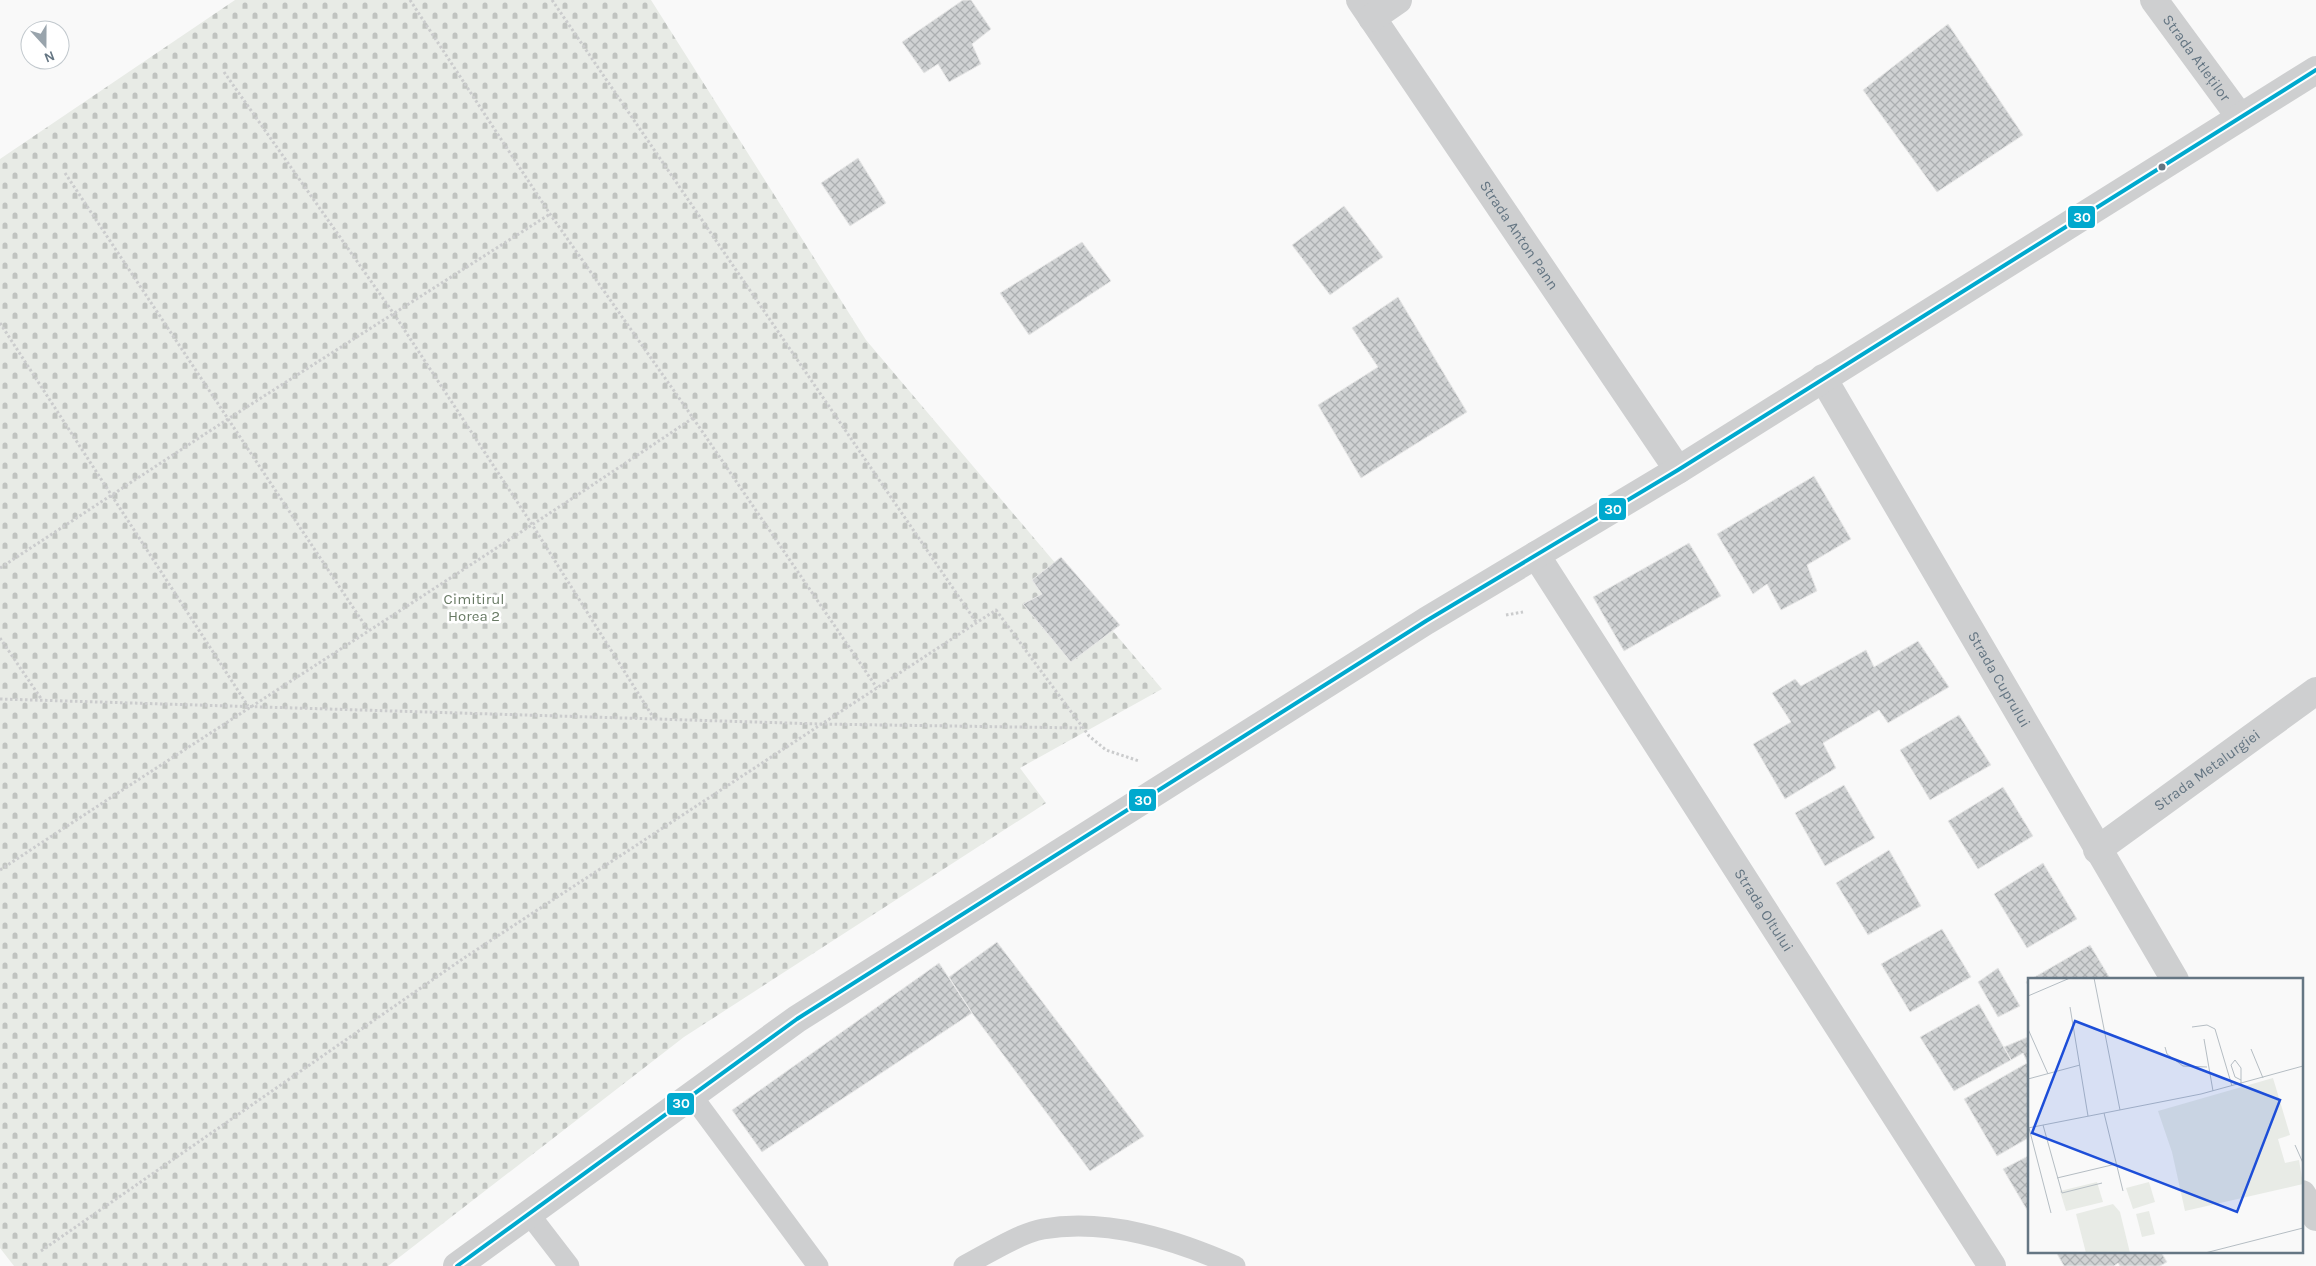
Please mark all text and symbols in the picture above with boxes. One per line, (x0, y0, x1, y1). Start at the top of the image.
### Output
street label: Strada Atleților (2159, 11, 2235, 105)
north arrow (20, 20, 70, 70)
text: N (42, 47, 57, 66)
unlabelled marker (2157, 162, 2167, 172)
street label: Strada Anton Pann (1476, 177, 1562, 293)
line badge: 30 (2067, 205, 2096, 229)
text: 30 (2073, 209, 2091, 226)
line badge: 30 (1598, 497, 1627, 521)
text: 30 (1604, 501, 1622, 518)
park label: Cimitirul Horea 2 (444, 590, 504, 625)
street label: Strada Cuprului (1964, 628, 2034, 731)
street label: Strada Metalurgiei (2150, 725, 2264, 815)
line badge: 30 (1128, 788, 1157, 812)
text: 30 (1134, 792, 1152, 809)
street label: Strada Oltului (1730, 865, 1797, 955)
inset map (2028, 978, 2304, 1254)
line badge: 30 (666, 1092, 695, 1116)
text: 30 (672, 1095, 690, 1112)

